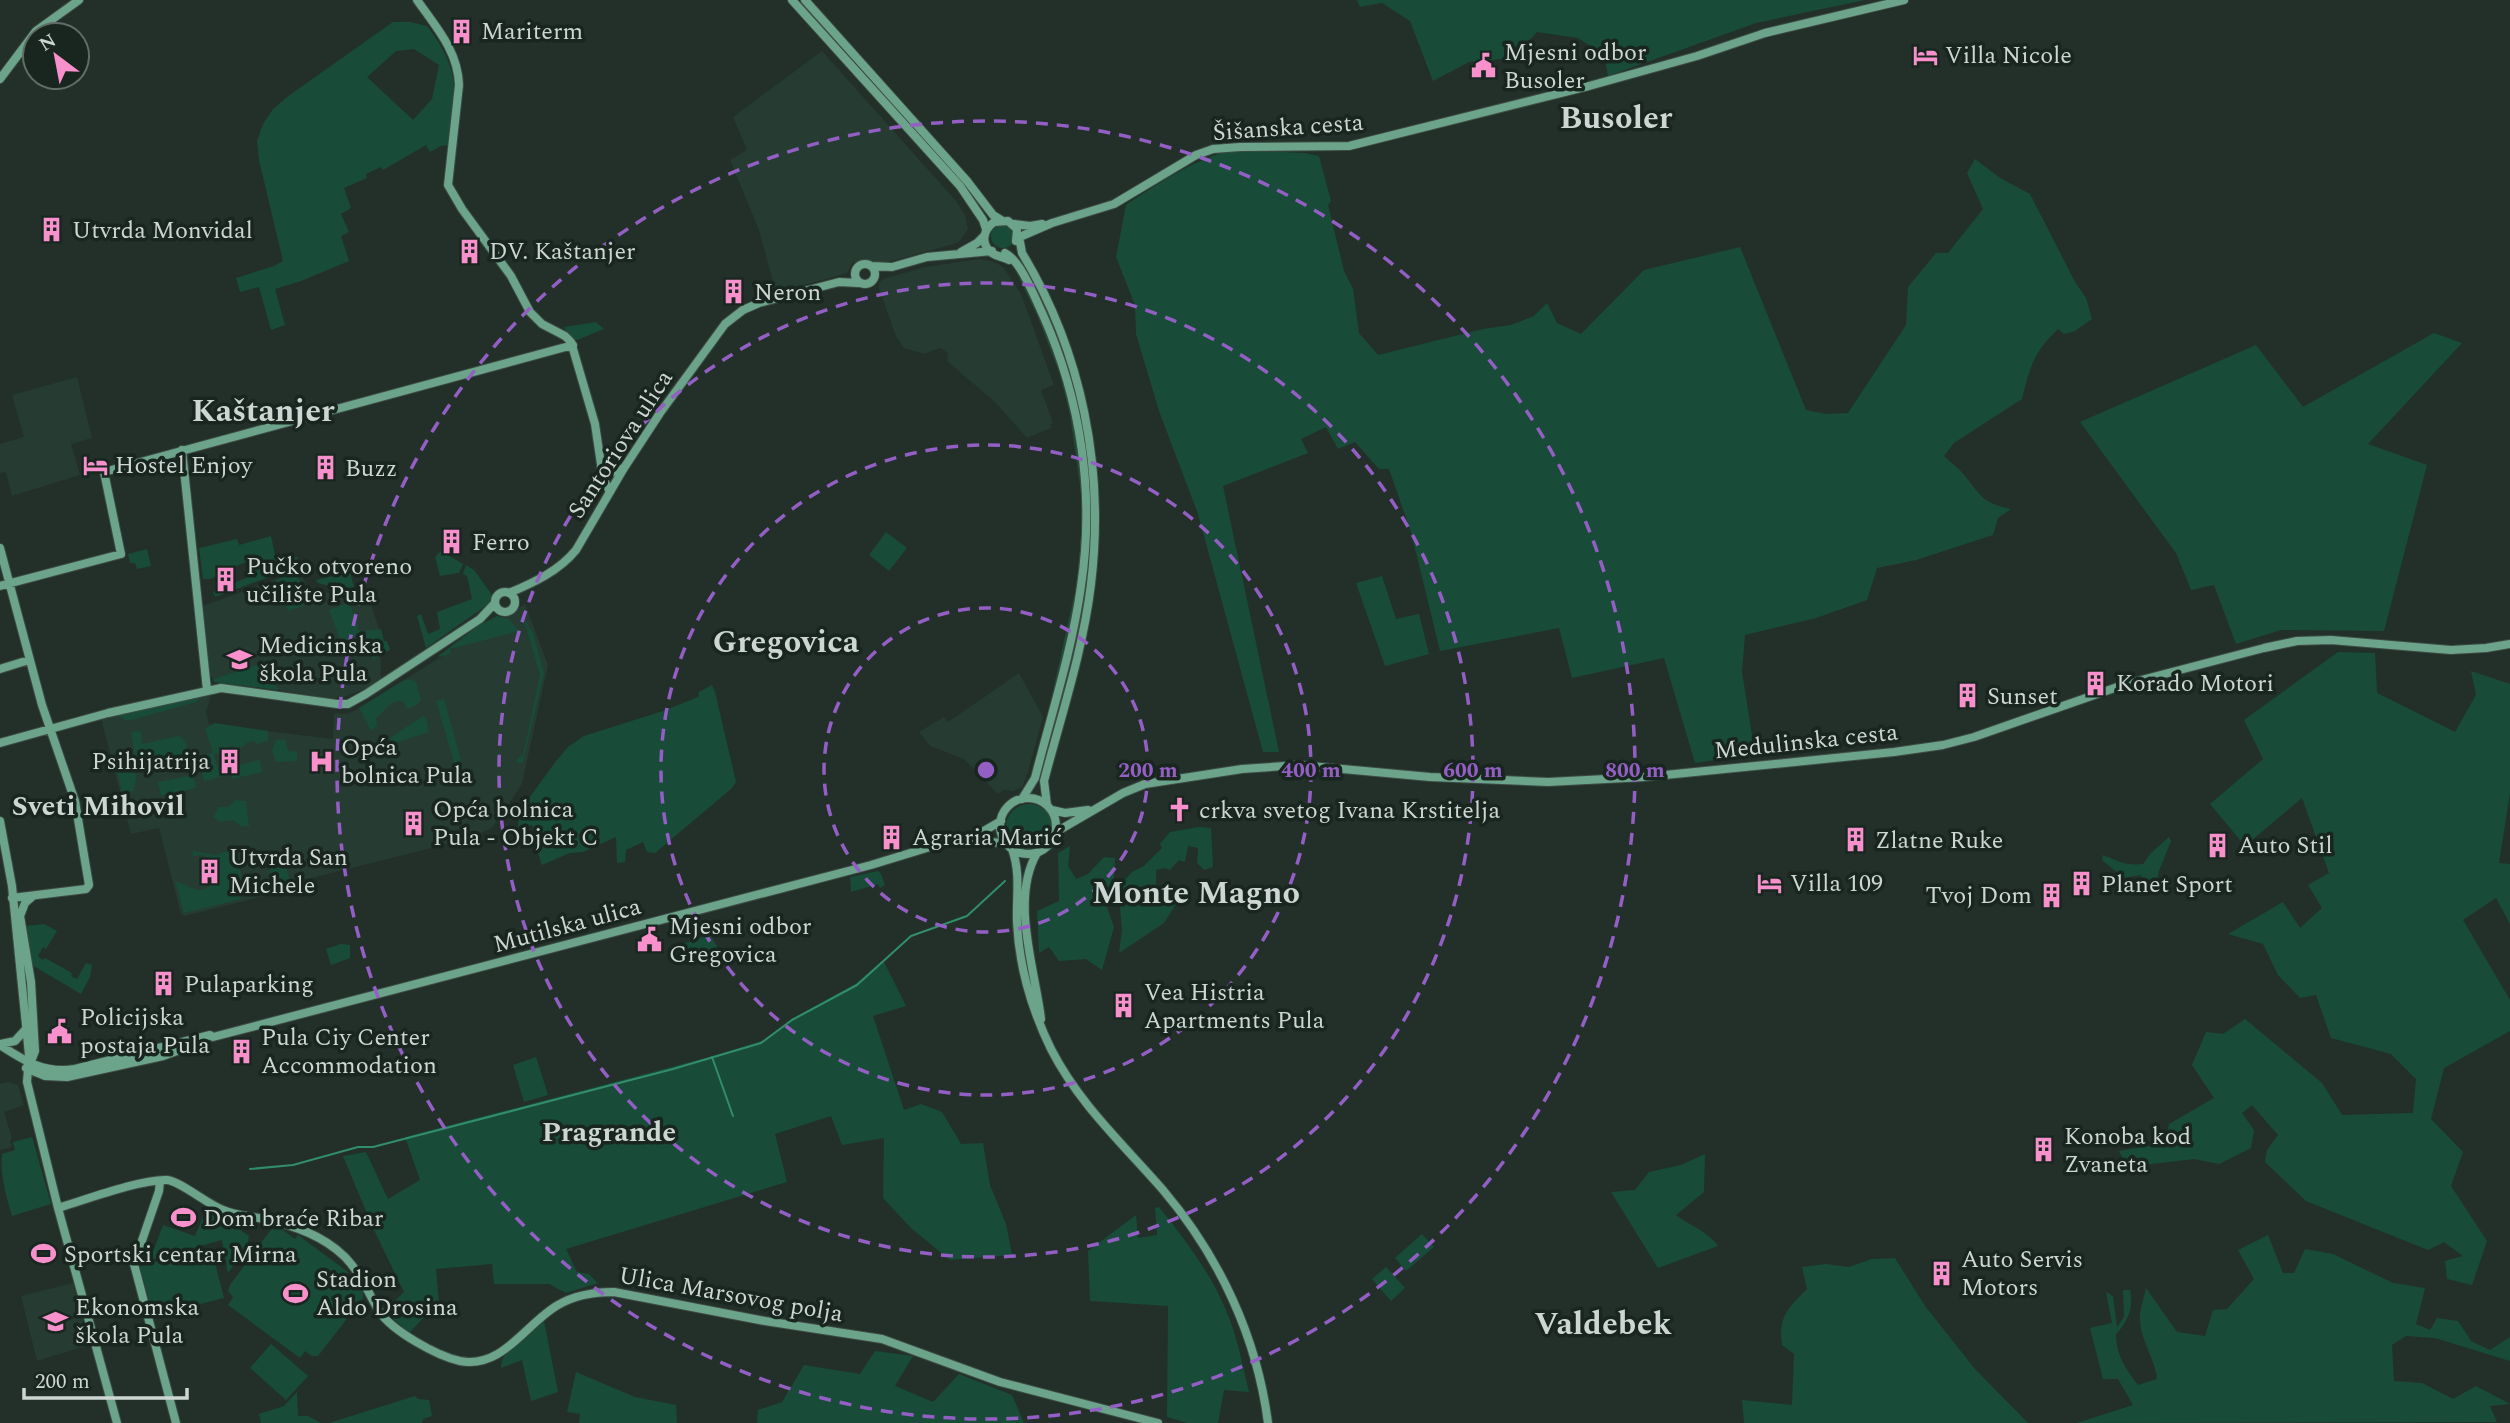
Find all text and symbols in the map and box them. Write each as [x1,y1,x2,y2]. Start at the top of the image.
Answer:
place label: Mariterm [481,14,583,50]
building icon: Mariterm [447,17,475,45]
north arrow [21,21,91,91]
text: N [34,26,62,59]
place label: Mjesni odbor Busoler [1504,35,1646,99]
place label: Villa Nicole [1945,38,2072,74]
hotel icon: Villa Nicole [1911,41,1939,69]
public building icon: Mjesni odbor Busoler [1470,52,1498,80]
district label: Busoler [1560,94,1673,143]
street label: Šišanska cesta [1212,105,1365,151]
place label: Utvrda Monvidal [72,213,253,249]
building icon: Utvrda Monvidal [38,216,66,244]
place label: DV. Kaštanjer [489,234,636,270]
building icon: DV. Kaštanjer [455,237,483,265]
place label: Neron [754,275,821,311]
building icon: Neron [720,278,748,306]
street label: Santoriova ulica [559,363,683,526]
district label: Kaštanjer [191,387,335,436]
place label: Hostel Enjoy [115,448,254,484]
hotel icon: Hostel Enjoy [81,451,109,479]
place label: Buzz [345,451,397,487]
building icon: Buzz [311,454,339,482]
place label: Ferro [472,525,530,561]
building icon: Ferro [438,528,466,556]
place label: Pučko otvoreno učilište Pula [246,549,412,613]
building icon: Pučko otvoreno učilište Pula [212,566,240,594]
district label: Gregovica [713,618,860,667]
place label: Medicinska škola Pula [259,628,383,692]
school or university icon: Medicinska škola Pula [225,645,253,673]
place label: Korado Motori [2116,666,2274,702]
building icon: Korado Motori [2082,669,2110,697]
place label: Sunset [1987,679,2058,715]
building icon: Sunset [1953,682,1981,710]
street label: Medulinska cesta [1712,714,1900,770]
place label: Opća bolnica Pula [341,730,473,794]
place label: Psihijatrija [92,744,210,780]
building icon: Psihijatrija [216,747,244,775]
hospital icon: Opća bolnica Pula [307,747,335,775]
text: 200 m [1118,755,1178,787]
text: 400 m [1281,755,1341,787]
text: 600 m [1443,755,1503,787]
text: 800 m [1605,755,1665,787]
centre of rings [974,758,998,782]
district label: Sveti Mihovil [12,785,184,828]
place label: Opća bolnica Pula - Objekt C [433,792,598,856]
place label: crkva svetog Ivana Krstitelja [1199,793,1501,829]
church icon: crkva svetog Ivana Krstitelja [1165,796,1193,824]
building icon: Opća bolnica Pula - Objekt C [399,809,427,837]
place label: Agraria Marić [912,820,1062,856]
building icon: Agraria Marić [878,823,906,851]
place label: Zlatne Ruke [1875,823,2003,859]
building icon: Zlatne Ruke [1841,826,1869,854]
place label: Auto Stil [2238,828,2333,864]
building icon: Auto Stil [2204,831,2232,859]
place label: Utvrda San Michele [229,840,348,904]
building icon: Utvrda San Michele [195,857,223,885]
place label: Villa 109 [1790,866,1883,902]
place label: Planet Sport [2101,867,2233,903]
district label: Monte Magno [1092,869,1300,918]
hotel icon: Villa 109 [1756,869,1784,897]
building icon: Planet Sport [2067,870,2095,898]
place label: Tvoj Dom [1926,878,2032,914]
building icon: Tvoj Dom [2038,881,2066,909]
street label: Mutilska ulica [489,889,646,963]
place label: Mjesni odbor Gregovica [669,909,811,973]
public building icon: Mjesni odbor Gregovica [635,926,663,954]
place label: Pulaparking [184,967,314,1003]
building icon: Pulaparking [150,970,178,998]
place label: Vea Histria Apartments Pula [1144,975,1325,1039]
building icon: Vea Histria Apartments Pula [1110,992,1138,1020]
place label: Policijska postaja Pula [80,1000,210,1064]
public building icon: Policijska postaja Pula [46,1017,74,1045]
place label: Pula Ciy Center Accommodation [261,1020,437,1084]
building icon: Pula Ciy Center Accommodation [227,1037,255,1065]
district label: Pragrande [542,1111,676,1154]
place label: Konoba kod Zvaneta [2064,1119,2191,1183]
building icon: Konoba kod Zvaneta [2030,1136,2058,1164]
place label: Dom braće Ribar [203,1201,383,1237]
sports icon: Dom braće Ribar [169,1204,197,1232]
place label: Sportski centar Mirna [64,1237,297,1273]
sports icon: Sportski centar Mirna [30,1240,58,1268]
place label: Auto Servis Motors [1961,1242,2083,1306]
street label: Ulica Marsovog polja [616,1258,846,1332]
building icon: Auto Servis Motors [1927,1259,1955,1287]
place label: Stadion Aldo Drosina [316,1262,458,1326]
sports icon: Stadion Aldo Drosina [282,1279,310,1307]
place label: Ekonomska škola Pula [75,1290,199,1354]
district label: Valdebek [1534,1300,1673,1349]
school or university icon: Ekonomska škola Pula [41,1307,69,1335]
scale bar [24,1356,187,1400]
text: 200 m [35,1366,90,1398]

